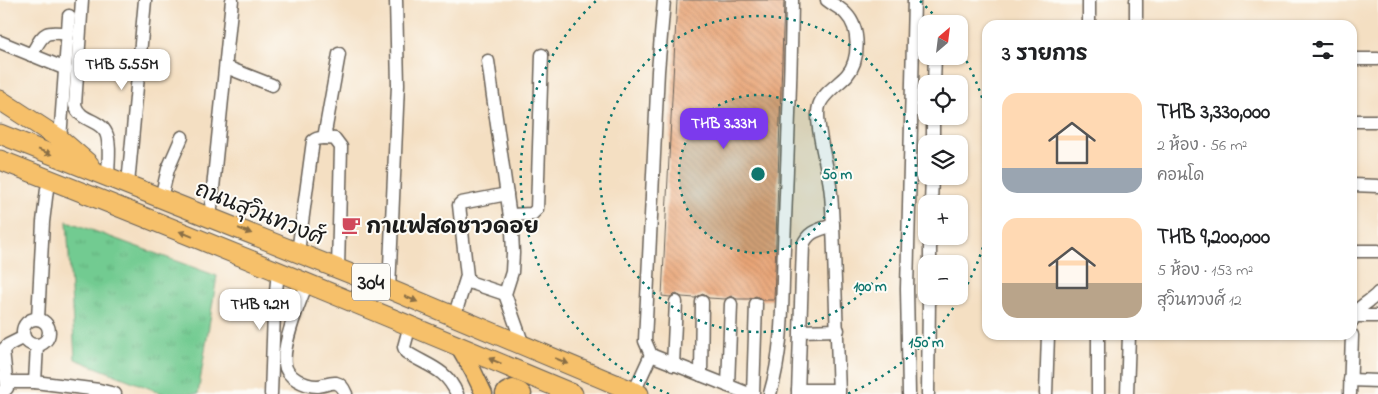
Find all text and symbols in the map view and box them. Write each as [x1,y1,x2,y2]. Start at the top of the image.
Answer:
north arrow [918,15,968,65]
map controls [918,15,968,305]
icon: filters [1309,36,1337,64]
text: 3 รายการ [1002,40,1088,70]
pin: THB 5.55M [65,48,179,91]
text: THB 5.55M [85,53,159,77]
button: locate [918,75,968,125]
text: THB 3,330,000 [1157,98,1270,128]
pin: THB 3.33M [667,108,781,150]
text: THB 3.33M [691,112,757,136]
icon: home [1042,113,1102,173]
text: 2 ห้อง · 56 m² [1157,134,1247,158]
button: layers [918,135,968,185]
one-way arrow [38,149,53,156]
text: 50 m [822,164,853,186]
text: คอนโด [1157,164,1204,188]
centre of rings [749,165,767,183]
street label: ถนนสุวินทวงศ์ [190,174,330,256]
button: + [918,195,968,245]
place label: กาแฟสดชาวดอย [366,212,539,244]
cafe icon: กาแฟสดชาวดอย [340,214,362,236]
text: THB 9,200,000 [1157,223,1270,253]
one-way arrow [238,228,252,236]
one-way arrow [179,229,193,237]
icon: home [1042,238,1102,298]
button: − [918,255,968,305]
text: 5 ห้อง · 153 m² [1157,259,1253,283]
road number: 304 [352,264,390,300]
text: 100 m [853,276,887,298]
pin: THB 9.2M [208,288,312,331]
text: สุวินทวงศ์ 12 [1157,289,1242,313]
text: THB 9.2M [231,293,289,317]
one-way arrow [404,295,419,303]
text: 150 m [908,332,944,354]
one-way arrow [488,357,502,365]
one-way arrow [555,358,569,366]

